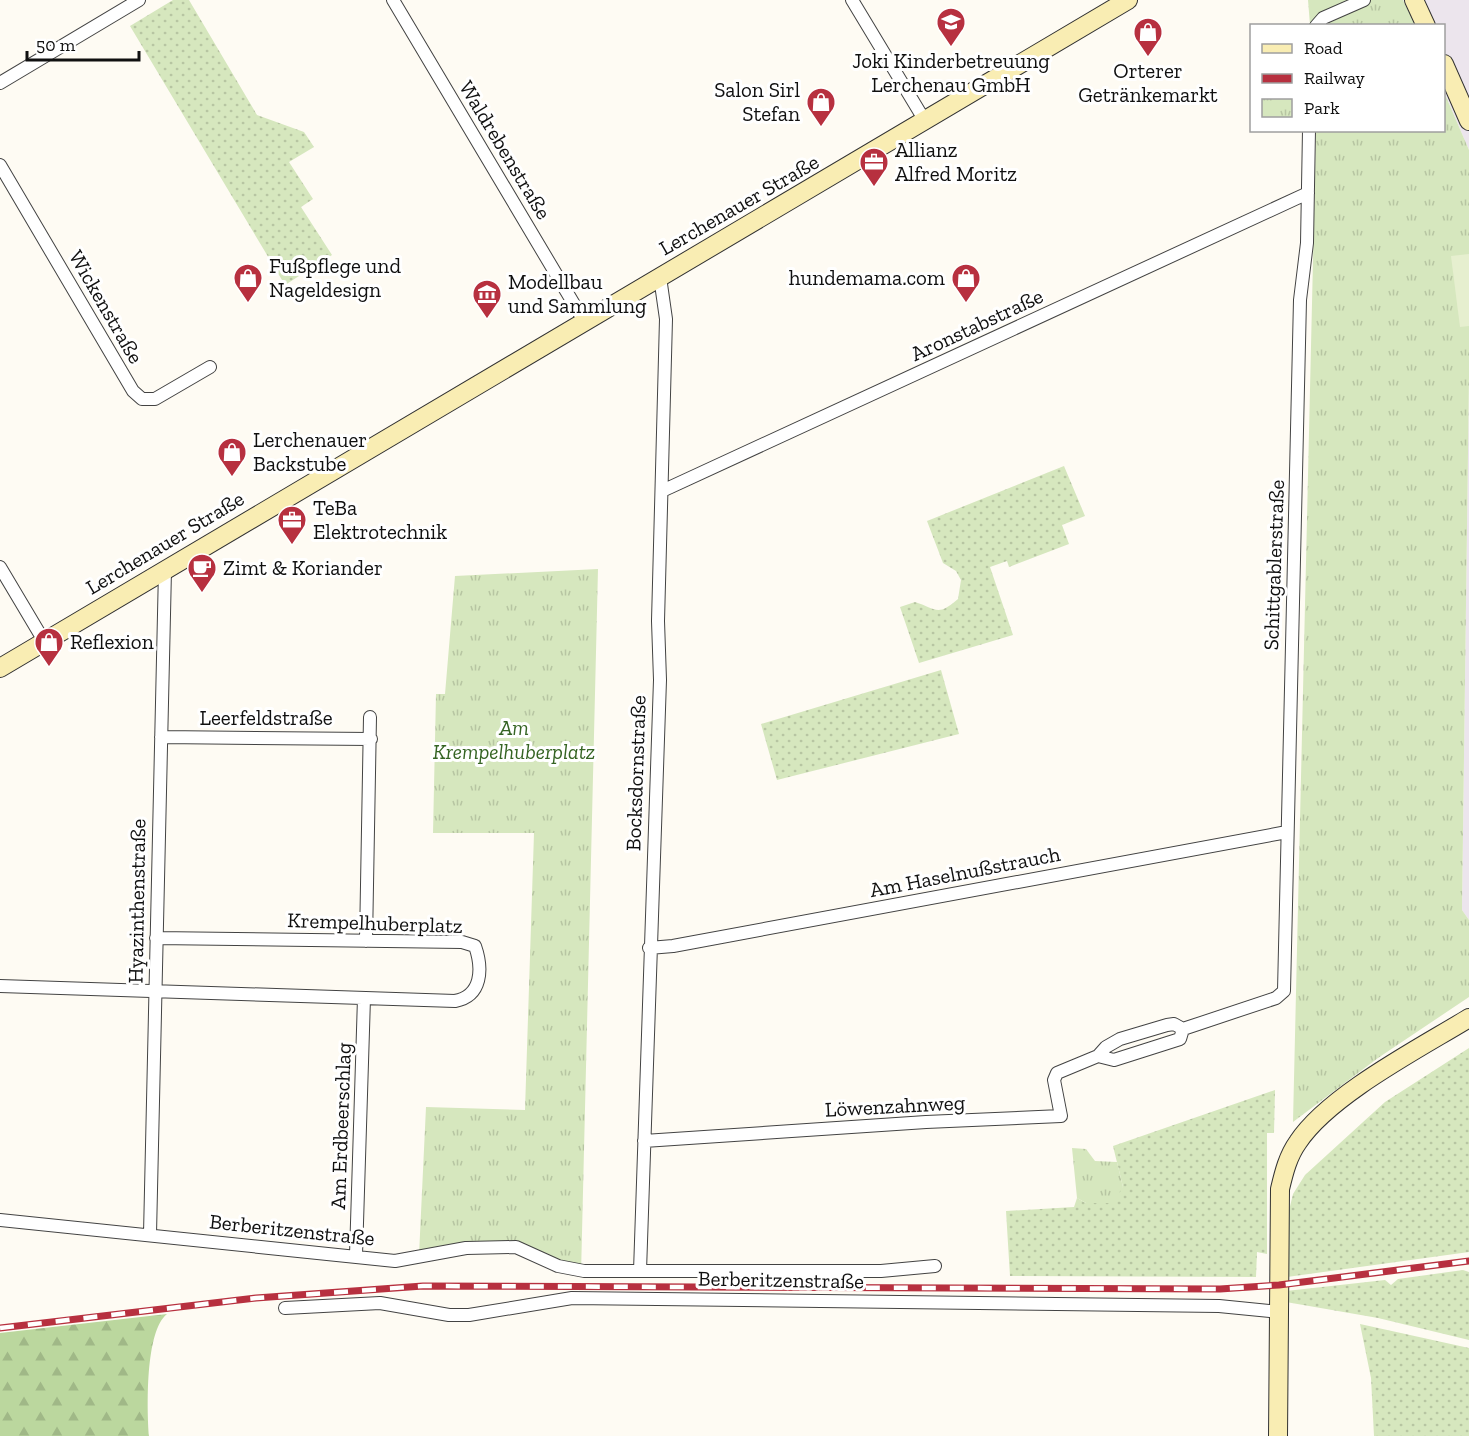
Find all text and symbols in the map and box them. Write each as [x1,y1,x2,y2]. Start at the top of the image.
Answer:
school or university icon: Joki Kinderbetreuung Lerchenau GmbH [935,6,967,48]
shop icon: Orterer Getränkemarkt [1132,16,1164,58]
scale bar [27,24,140,62]
legend [1250,24,1445,132]
text: 50 m [36,34,76,56]
text: Road [1304,37,1343,59]
place label: Joki Kinderbetreuung Lerchenau GmbH [852,48,1050,97]
place label: Orterer Getränkemarkt [1078,58,1218,107]
text: Railway [1304,67,1366,89]
street label: Waldrebenstraße [454,76,557,224]
place label: Salon Sirl Stefan [714,77,800,126]
shop icon: Salon Sirl Stefan [805,86,837,128]
text: Park [1304,97,1340,119]
place label: Allianz Alfred Moritz [895,137,1017,186]
office icon: Allianz Alfred Moritz [858,146,890,188]
street label: Lerchenauer Straße [655,149,823,260]
street label: Wickenstraße [64,246,149,368]
place label: Fußpflege und Nageldesign [269,253,401,302]
shop icon: Fußpflege und Nageldesign [232,262,264,304]
shop icon: hundemama.com [950,262,982,304]
place label: hundemama.com [789,265,945,290]
place label: Modellbau und Sammlung [508,269,647,318]
museum icon: Modellbau und Sammlung [471,278,503,320]
street label: Aronstabstraße [907,283,1047,366]
place label: Lerchenauer Backstube [253,427,367,476]
shop icon: Lerchenauer Backstube [216,436,248,478]
street label: Schittgablerstraße [1258,479,1289,651]
street label: Lerchenauer Straße [81,485,248,600]
place label: TeBa Elektrotechnik [313,495,447,544]
office icon: TeBa Elektrotechnik [276,504,308,546]
cafe icon: Zimt & Koriander [186,552,218,594]
place label: Zimt & Koriander [223,555,383,580]
shop icon: Reflexion [33,626,65,668]
place label: Reflexion [70,629,154,654]
street label: Bocksdornstraße [620,694,651,851]
street label: Leerfeldstraße [199,705,333,730]
park label: Am Krempelhuberplatz [433,715,595,764]
street label: Hyazinthenstraße [123,818,150,984]
street label: Am Haselnußstrauch [867,841,1063,902]
street label: Krempelhuberplatz [287,907,463,938]
street label: Am Erdbeerschlag [325,1042,356,1210]
street label: Löwenzahnweg [824,1089,966,1122]
street label: Berberitzenstraße [208,1208,376,1251]
street label: Berberitzenstraße [698,1266,864,1293]

